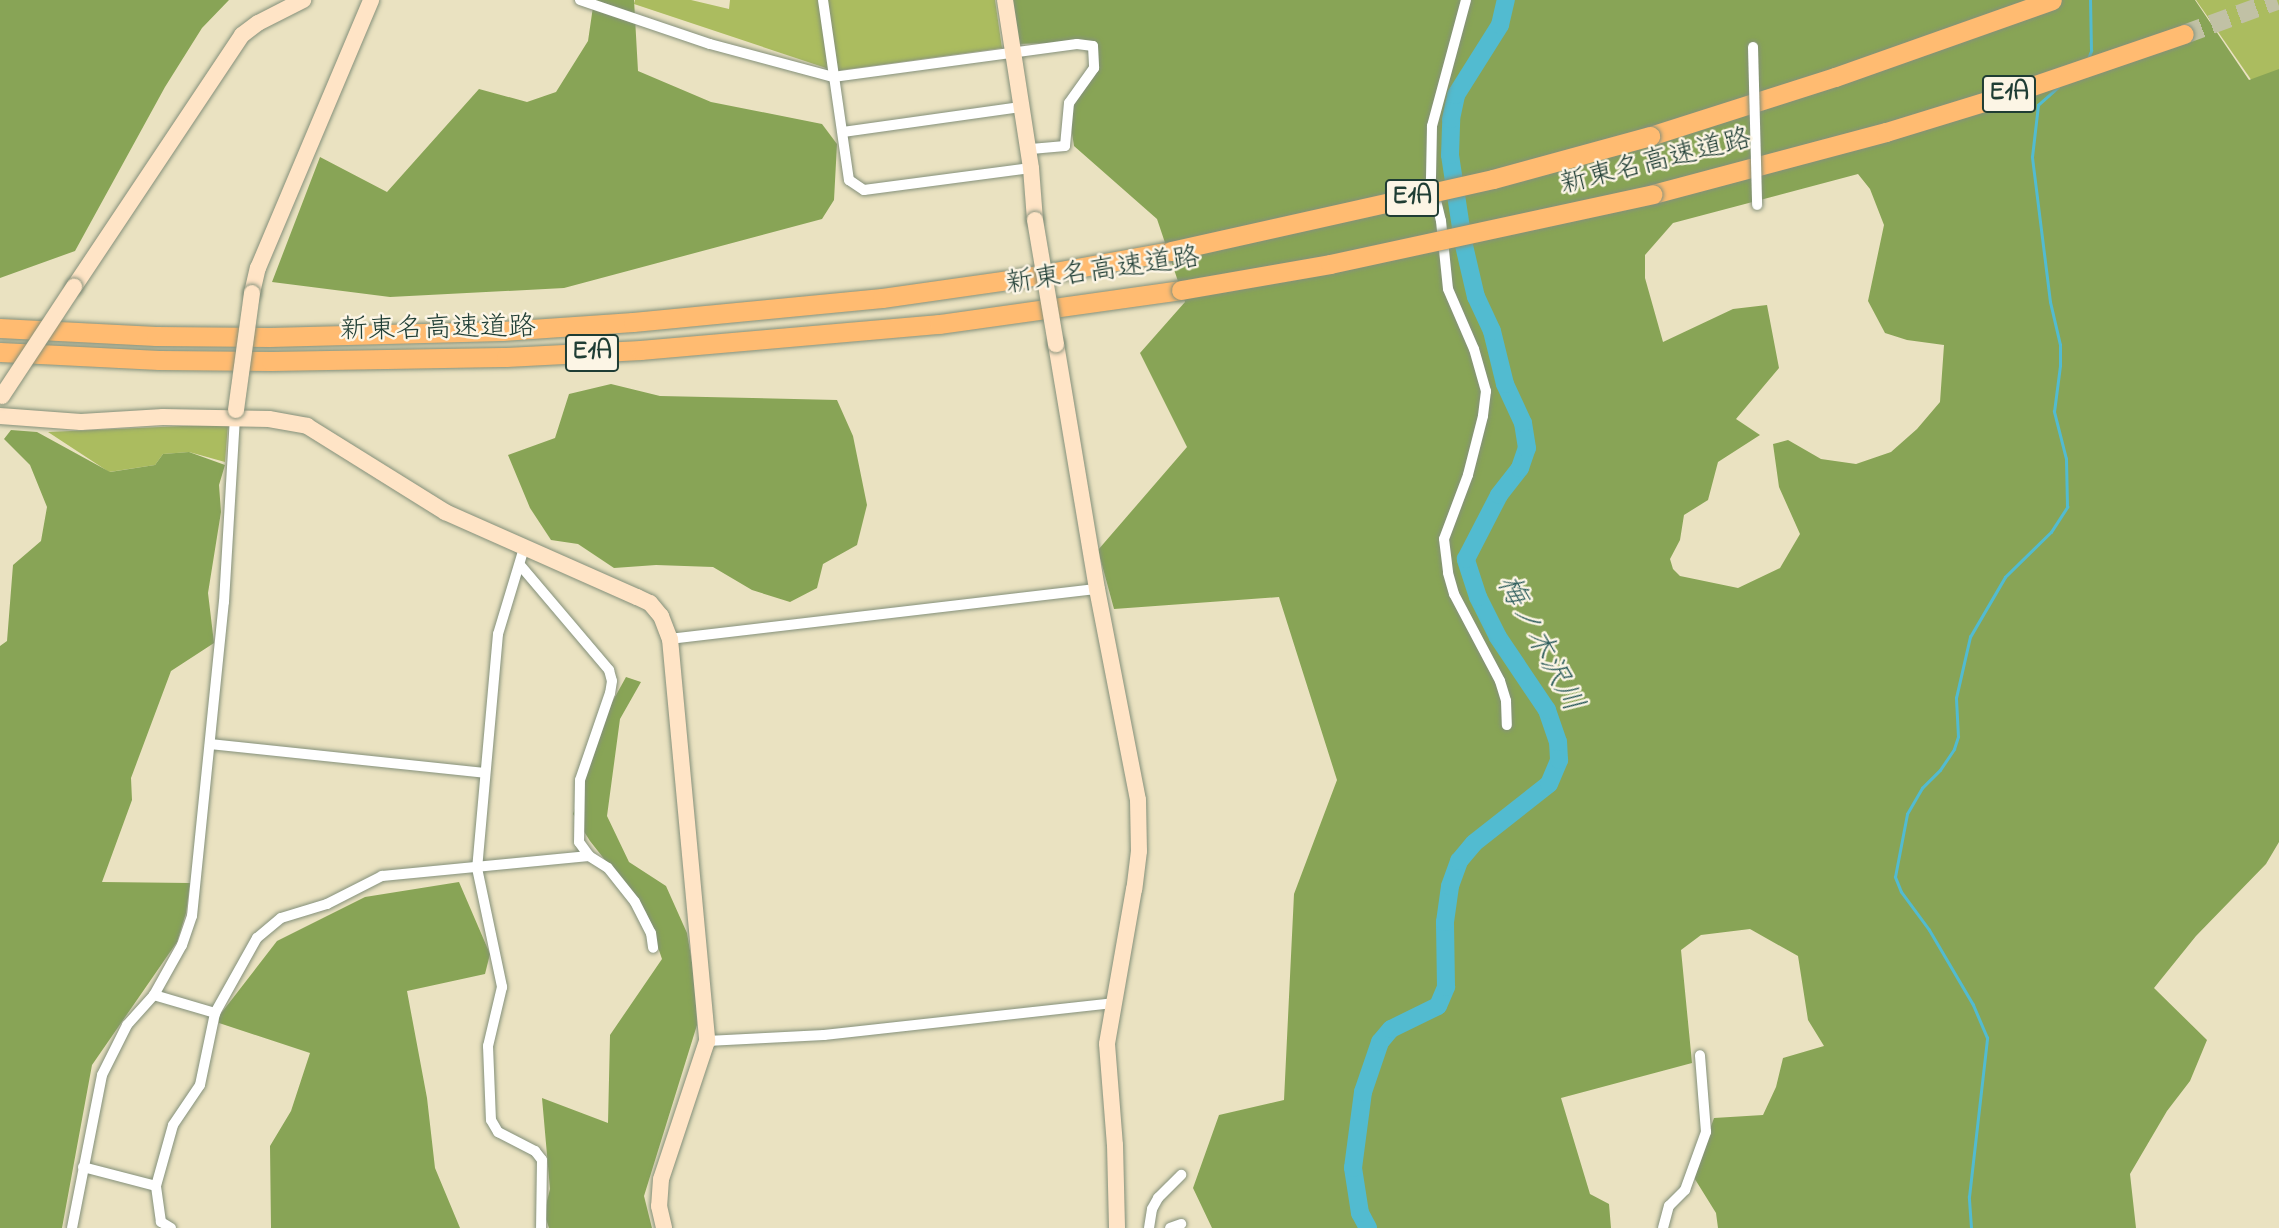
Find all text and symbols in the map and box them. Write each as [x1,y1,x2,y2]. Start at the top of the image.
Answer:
road number: E1A [1981,72,2037,116]
street label: 新東名高速道路 [1557,123,1755,203]
road number: E1A [1384,176,1440,220]
street label: 新東名高速道路 [1004,242,1202,302]
street label: 新東名高速道路 [340,311,536,349]
road number: E1A [564,330,620,376]
water label: 梅ノ木沢川 [1488,569,1590,719]

